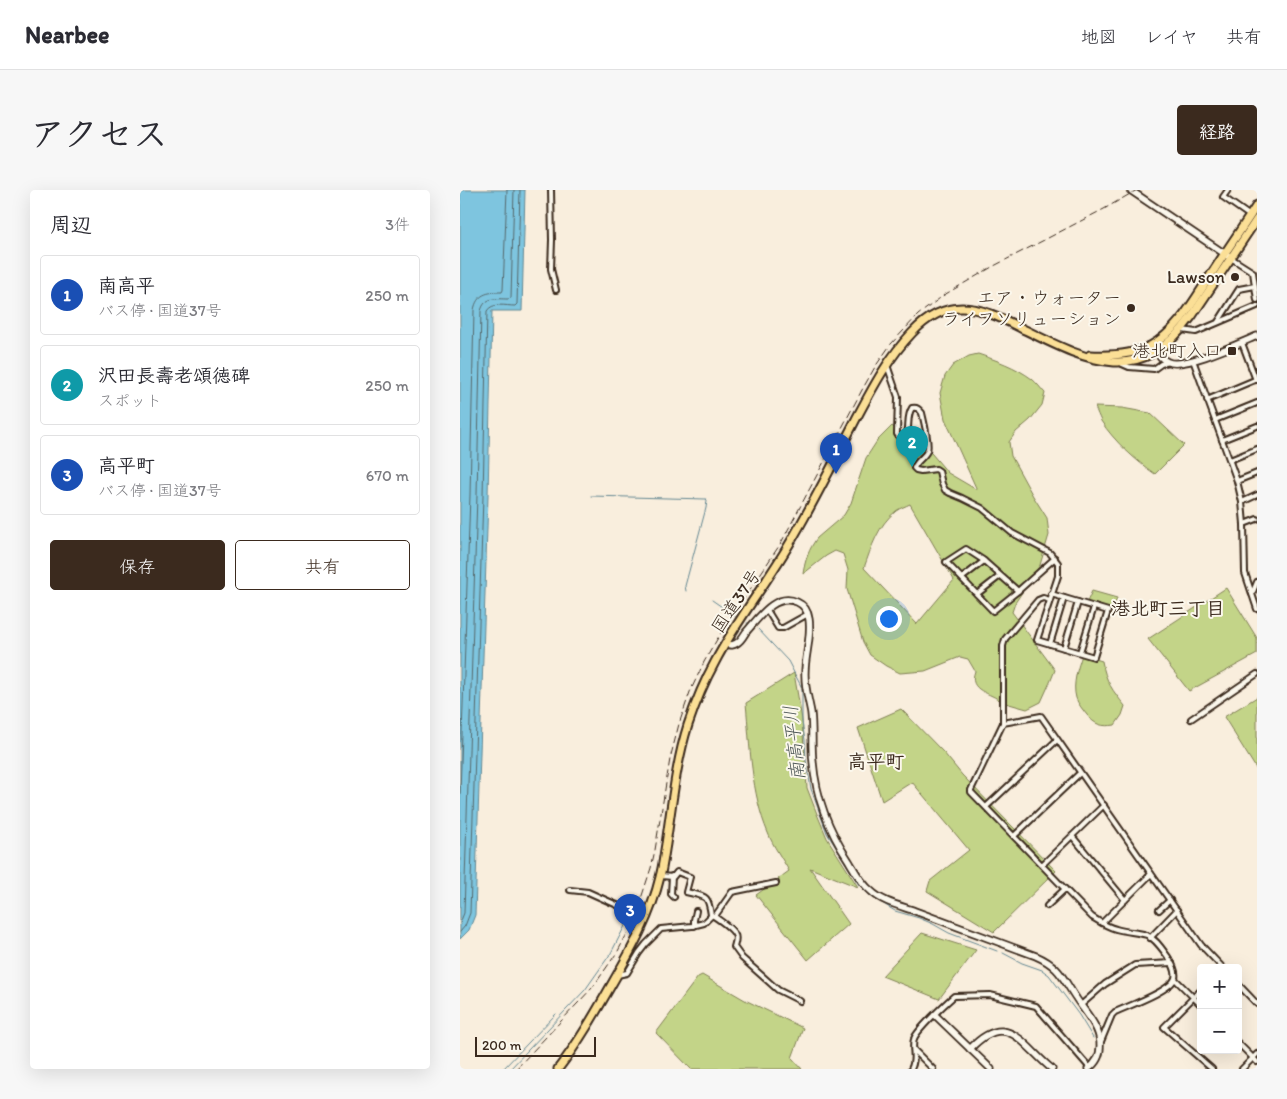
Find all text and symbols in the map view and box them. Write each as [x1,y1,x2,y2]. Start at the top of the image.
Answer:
text: Nearbee [25,20,109,49]
text: 地図 [1081,26,1117,48]
text: レイヤ [1145,26,1198,48]
text: 共有 [1226,26,1262,48]
button: 経路 [1177,105,1257,155]
text: アクセス [30,113,168,155]
text: 周辺 [50,212,92,237]
text: 3件 [385,215,410,234]
place label: Lawson [1167,266,1225,288]
marker: Lawson [1229,271,1241,283]
text: 南高平 [98,274,155,297]
text: 1 [63,286,71,305]
text: 250 m [365,286,409,305]
place label: エア・ウォーター ライフソリューション [942,287,1121,330]
text: バス停 · 国道37号 [98,301,222,320]
marker: エア・ウォーター ライフソリューション [1125,302,1137,314]
place label: 港北町入口 [1132,340,1222,362]
marker: 港北町入口 [1226,345,1238,357]
text: 沢田長壽老頌徳碑 [98,364,250,387]
text: 2 [63,376,71,395]
text: 250 m [365,376,409,395]
text: スポット [98,391,162,410]
pin: 2 [896,426,928,467]
pin: 1 [820,433,852,474]
text: 高平町 [98,454,155,477]
text: 3 [63,466,71,485]
text: 670 m [366,466,409,485]
text: バス停 · 国道37号 [98,481,222,500]
button: 保存 [50,540,225,590]
button: 共有 [235,540,410,590]
street label: 国道37号 [707,565,765,637]
district label: 港北町三丁目 [1111,597,1225,620]
your location [876,606,902,632]
water label: 南高平川 [779,704,809,782]
district label: 高平町 [847,750,905,773]
pin: 3 [614,894,646,935]
map controls [1197,964,1242,1054]
button: + [1197,964,1242,1009]
button: − [1197,1009,1242,1054]
scale bar [475,1034,596,1057]
text: 200 m [482,1037,522,1054]

